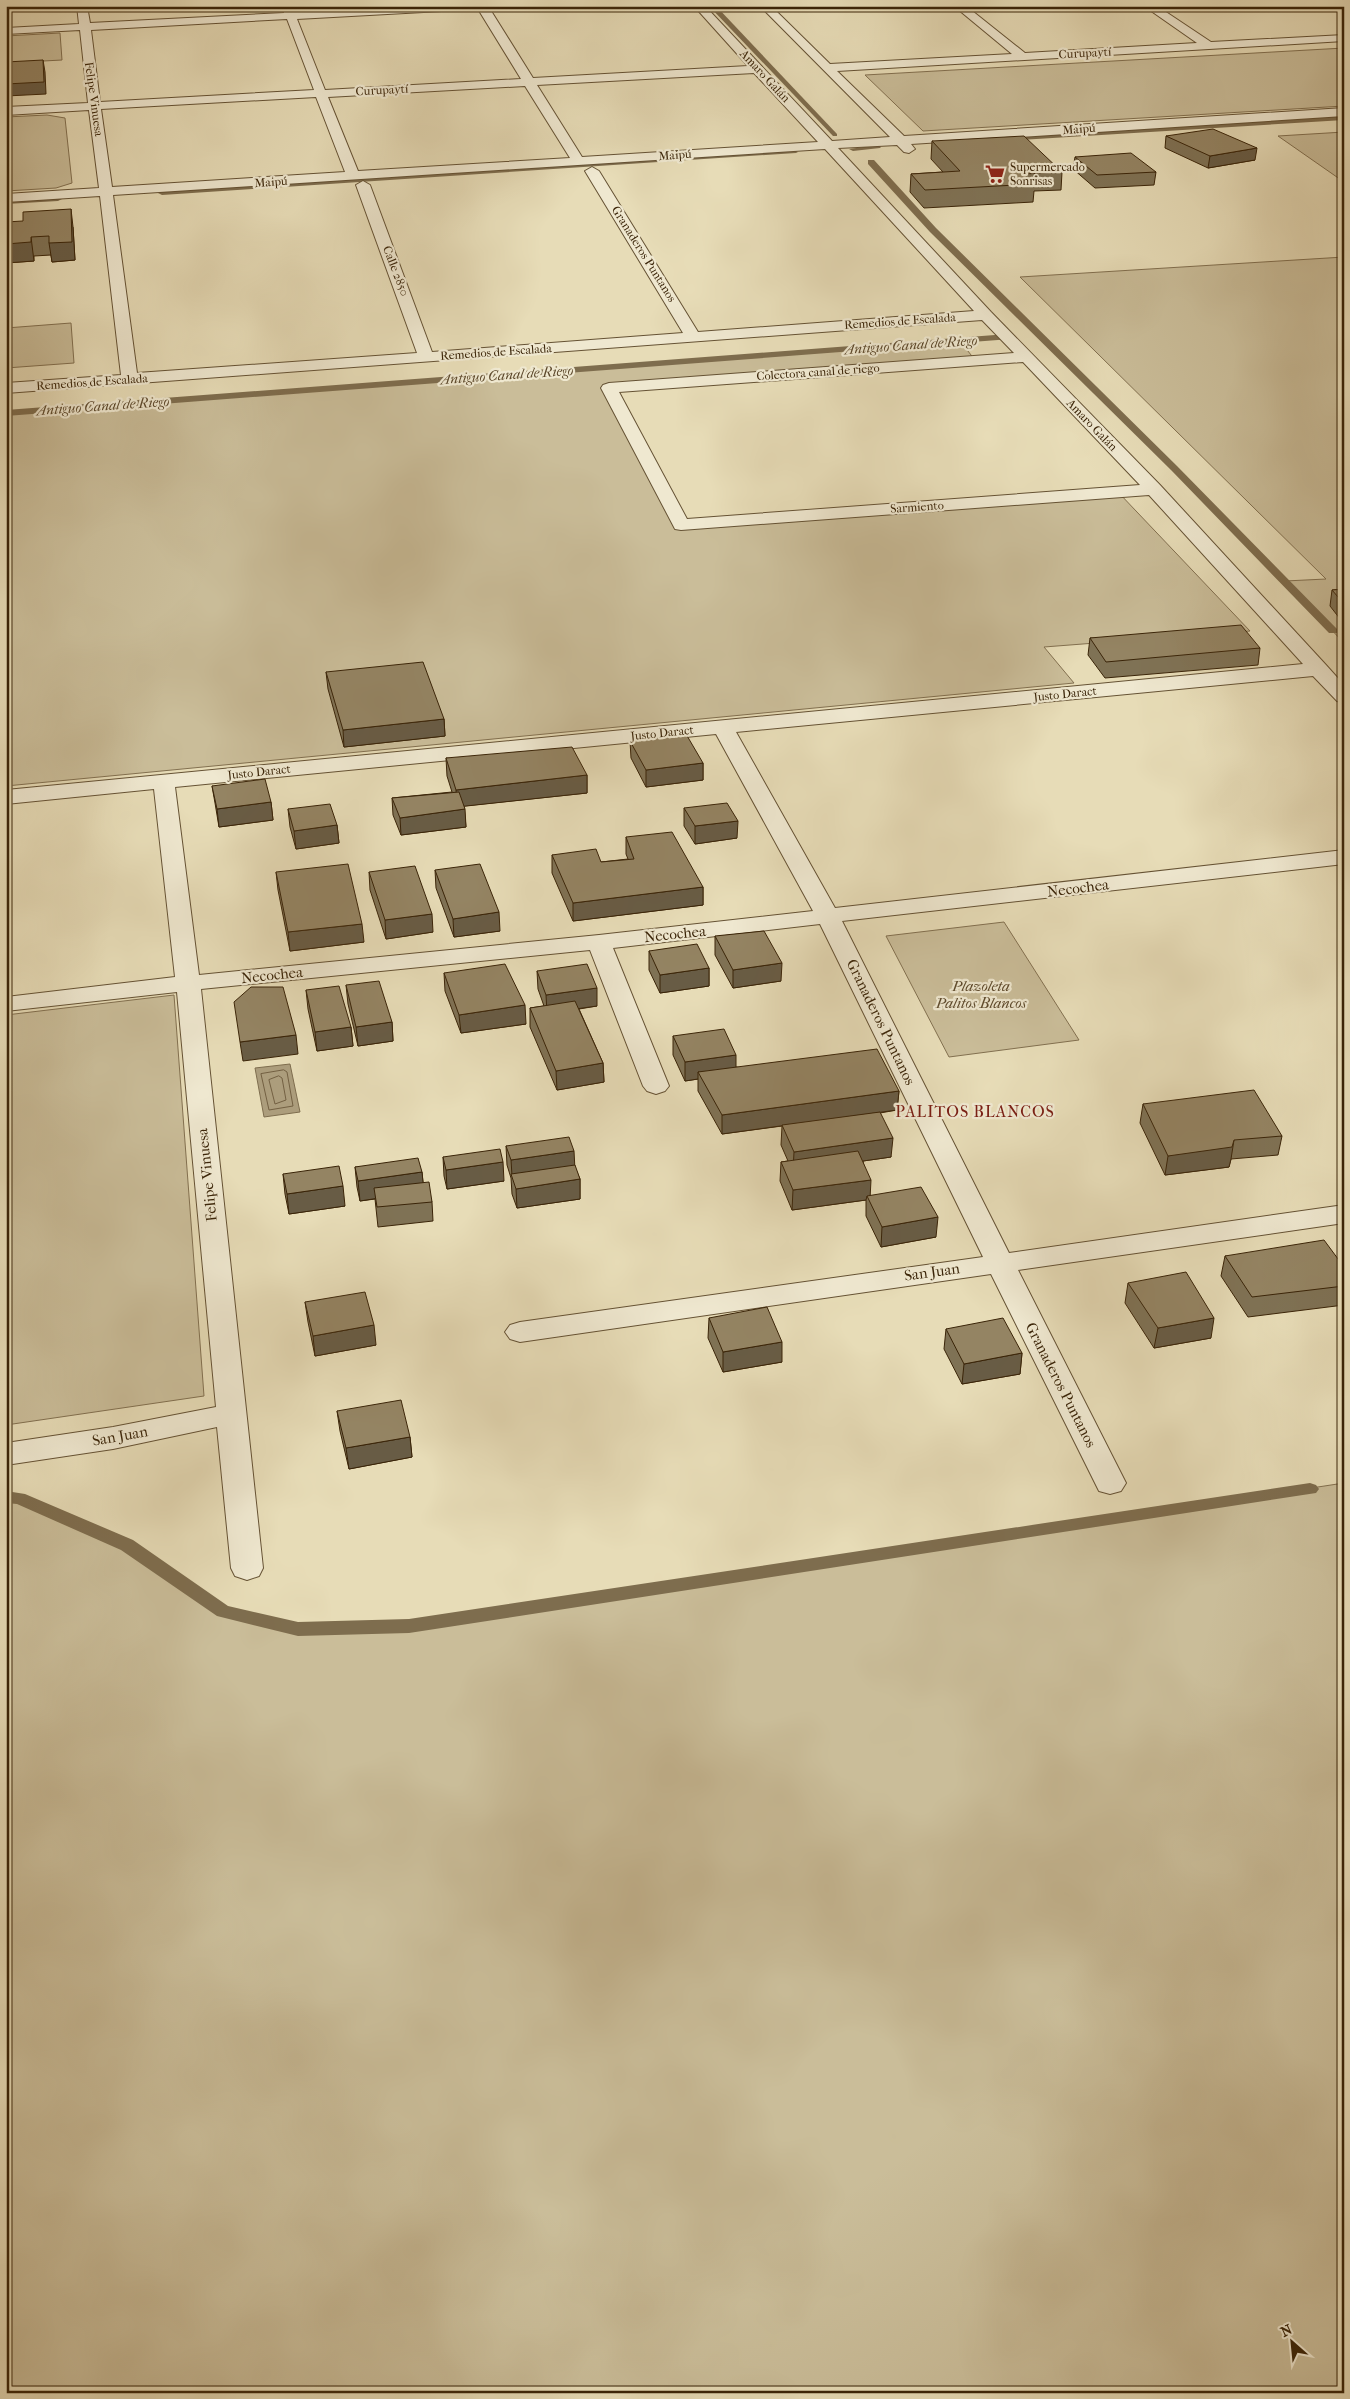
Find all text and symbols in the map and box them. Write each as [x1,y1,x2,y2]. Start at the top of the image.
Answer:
street label: Curupaytí [1058,45,1112,61]
street label: Amaro Galán [736,46,793,105]
street label: Felipe Vinuesa [82,61,106,138]
street label: Curupaytí [355,82,409,98]
street label: Maipú [1062,121,1096,137]
street label: Maipú [658,147,692,163]
place label: Supermercado Sonrisas [1010,160,1085,188]
supermarket icon: Supermercado Sonrisas [984,163,1006,185]
street label: Maipú [254,174,288,190]
street label: Granaderos Puntanos [609,203,679,305]
street label: Calle 2850 [380,244,412,298]
street label: Remedios de Escalada [844,310,957,332]
water label: Antiguo Canal de Riego [842,332,978,358]
street label: Remedios de Escalada [440,341,553,363]
street label: Colectora canal de riego [756,361,880,383]
water label: Antiguo Canal de Riego [438,362,574,388]
street label: Remedios de Escalada [36,371,149,393]
water label: Antiguo Canal de Riego [34,393,170,419]
street label: Amaro Galán [1063,395,1120,454]
street label: Sarmiento [890,498,944,516]
street label: Justo Daract [1032,684,1098,704]
street label: Justo Daract [629,723,695,743]
street label: Justo Daract [226,762,292,782]
street label: Necochea [1046,875,1111,901]
street label: Necochea [643,922,708,946]
street label: Granaderos Puntanos [843,956,920,1088]
street label: Necochea [240,963,305,987]
park label: Plazoleta Palitos Blancos [935,977,1027,1012]
district label: PALITOS BLANCOS [895,1102,1055,1121]
street label: Felipe Vinuesa [193,1126,221,1223]
street label: San Juan [903,1259,961,1285]
street label: Granaderos Puntanos [1022,1319,1101,1451]
street label: San Juan [91,1422,149,1450]
north arrow [1268,2316,1318,2366]
text: N [1278,2321,1295,2341]

